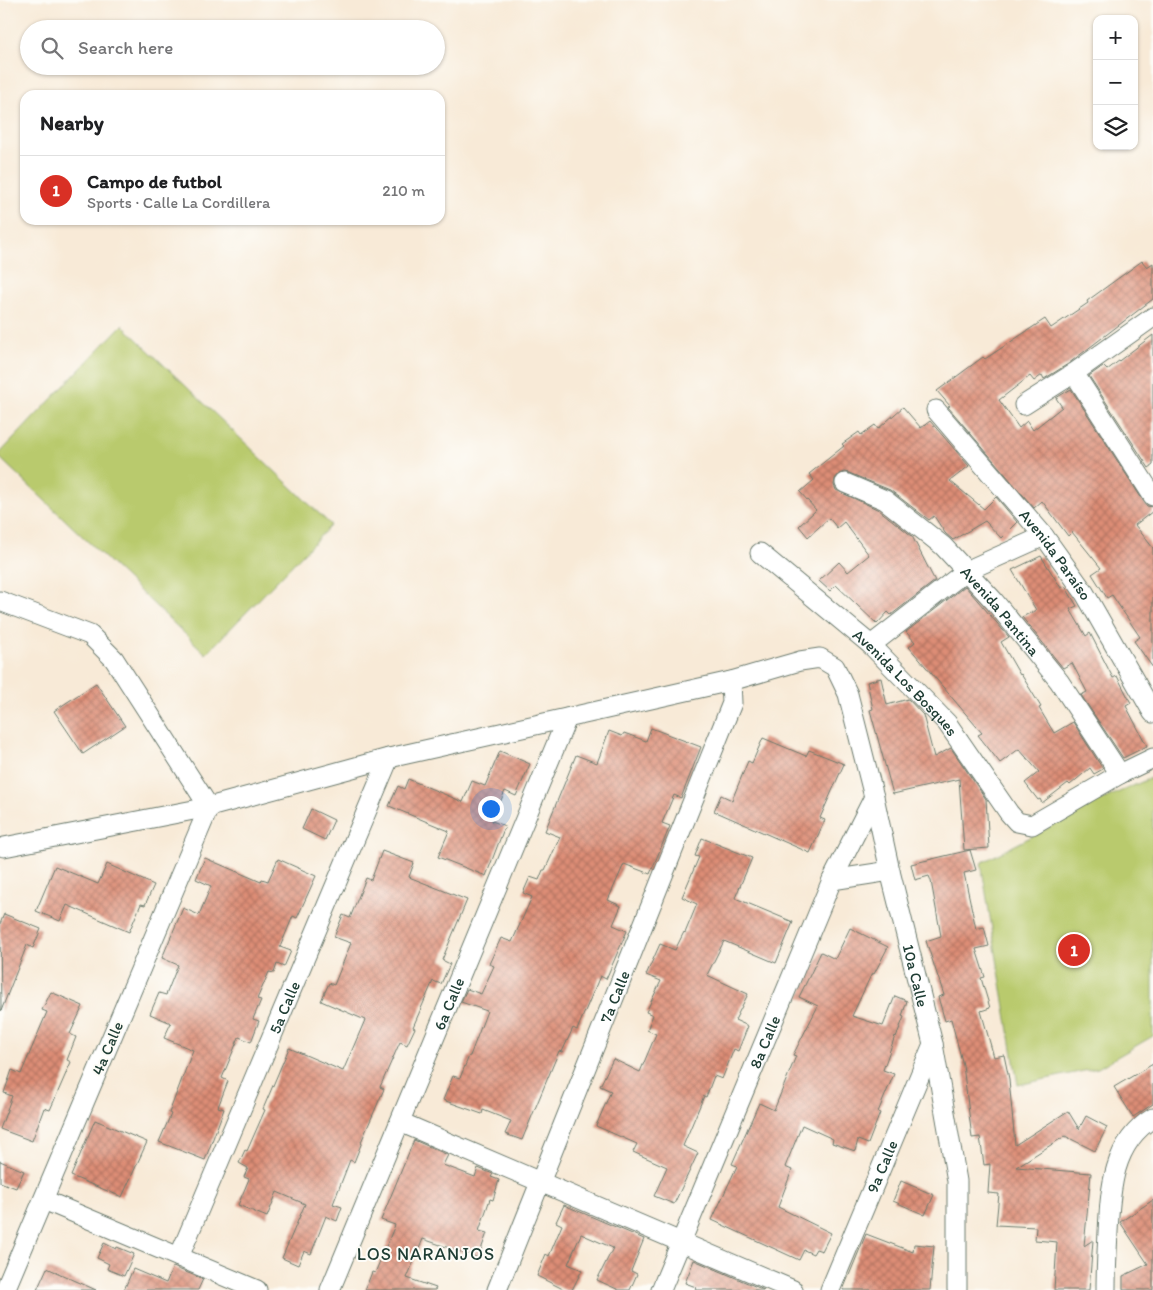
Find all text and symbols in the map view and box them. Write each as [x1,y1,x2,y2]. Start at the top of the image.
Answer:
map controls [1093,15,1138,150]
button: + [1093,15,1138,60]
search box [20,20,445,75]
icon: search [38,34,66,62]
text: Search here [78,36,173,59]
button: − [1093,60,1138,105]
button: layers [1093,105,1138,150]
text: Nearby [40,110,104,135]
text: Campo de futbol [87,170,222,193]
text: 1 [52,181,60,200]
text: 210 m [382,181,425,200]
text: Sports · Calle La Cordillera [87,193,270,212]
street label: Avenida Paraíso [1015,506,1096,604]
street label: Avenida Pantina [956,562,1044,660]
street label: Avenida Los Bosques [849,625,962,740]
your location [478,796,504,822]
pin: 1 [1058,931,1090,969]
street label: 10a Calle [898,942,932,1009]
street label: 7a Calle [596,968,634,1026]
street label: 6a Calle [430,974,469,1033]
street label: 5a Calle [265,978,304,1037]
street label: 8a Calle [746,1012,785,1071]
street label: 4a Calle [88,1018,127,1078]
street label: 9a Calle [863,1137,902,1196]
district label: LOS NARANJOS [357,1243,495,1265]

